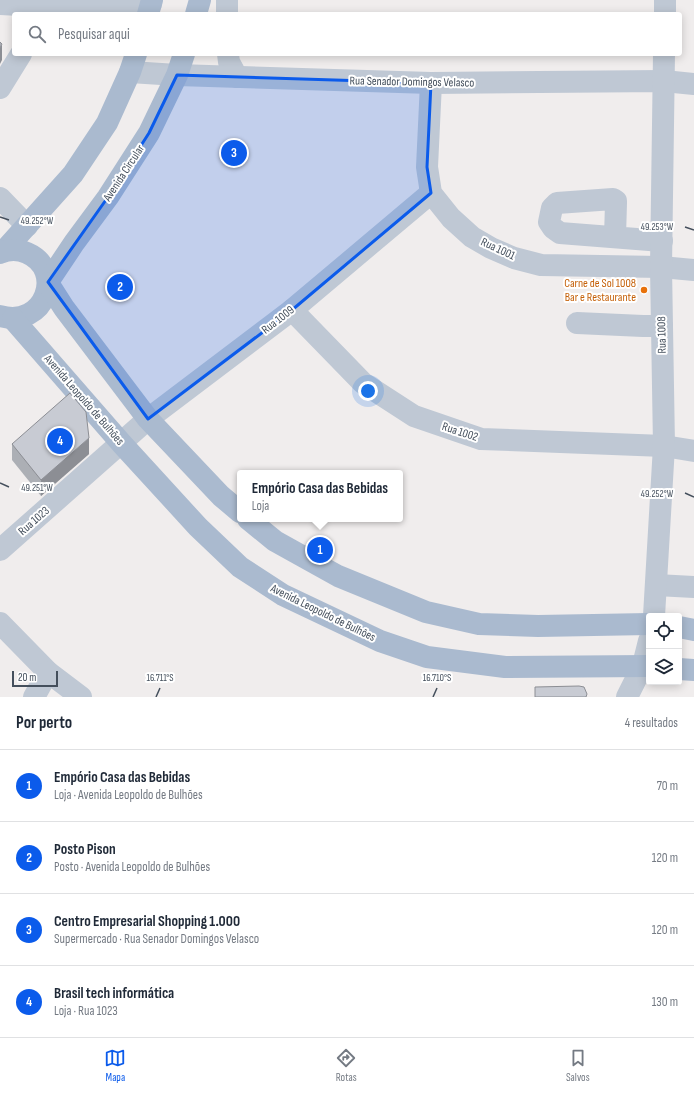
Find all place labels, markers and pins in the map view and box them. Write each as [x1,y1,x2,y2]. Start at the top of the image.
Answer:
pin: 3 [221,138,247,168]
pin: 2 [107,272,133,302]
place label: Carne de Sol 1008 Bar e Restaurante [564,276,636,305]
marker: Carne de Sol 1008 Bar e Restaurante [639,285,649,295]
pin: 4 [47,426,73,456]
pin: 1 [307,535,333,565]

